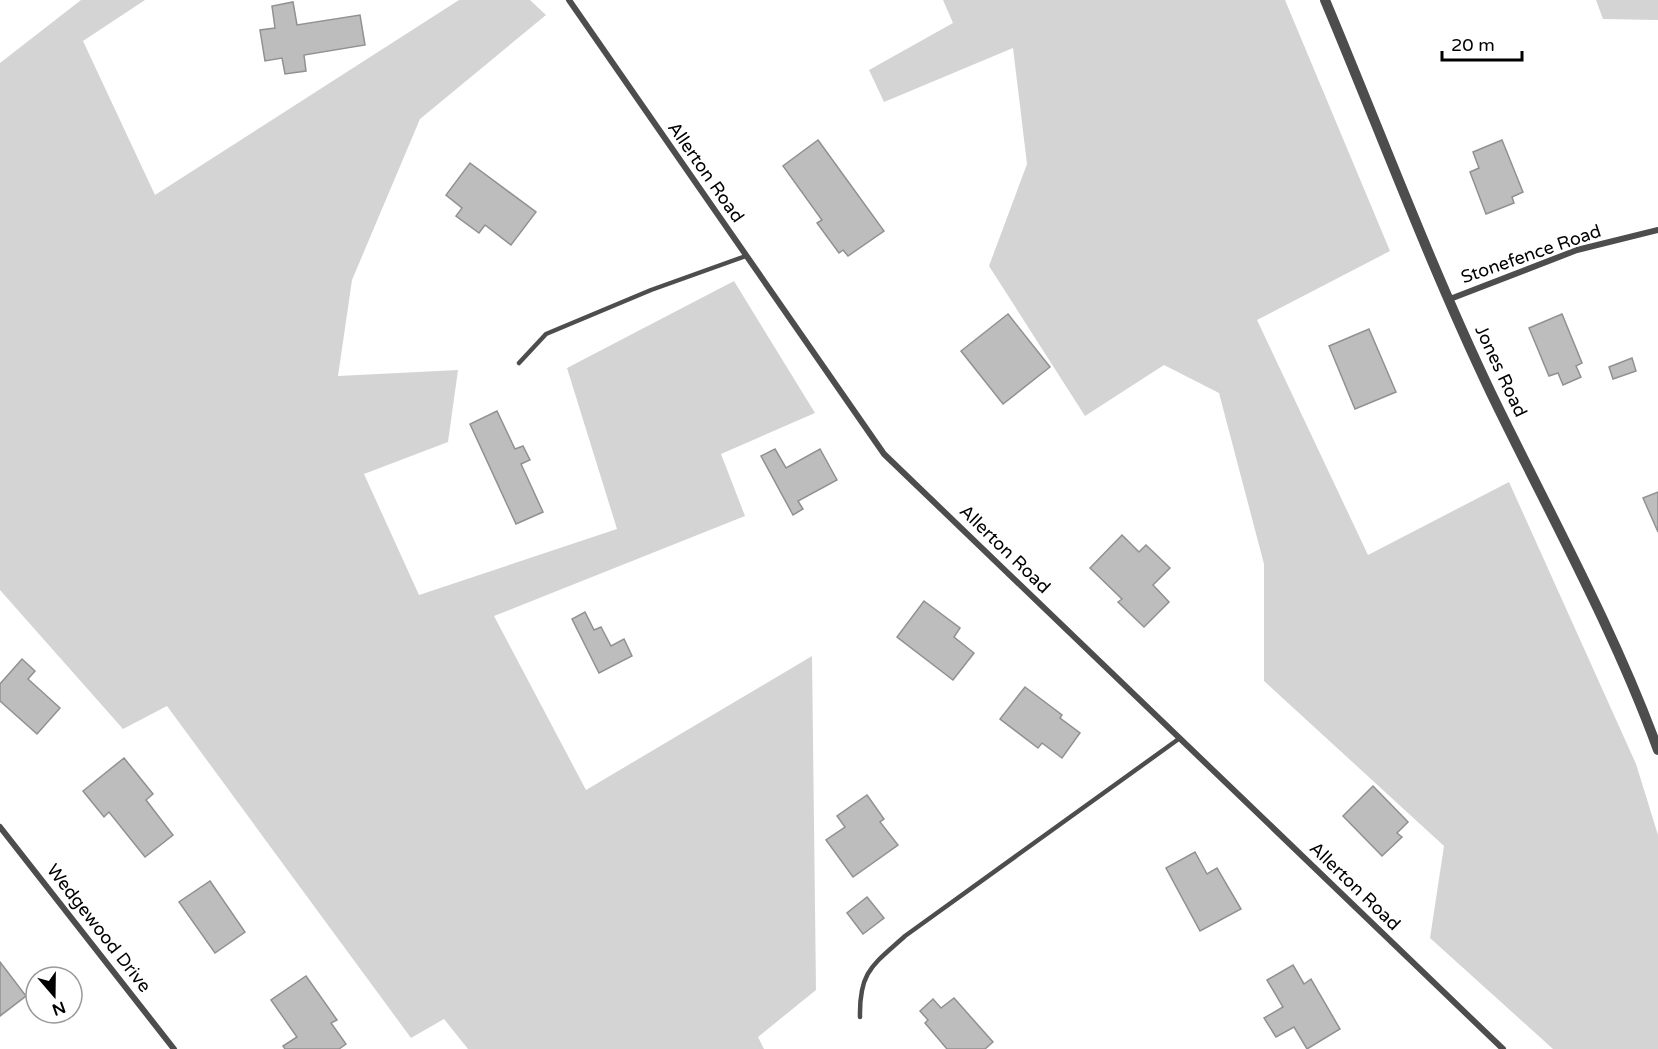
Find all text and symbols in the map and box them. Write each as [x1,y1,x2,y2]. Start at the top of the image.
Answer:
scale bar [1442,24,1522,62]
text: 20 m [1451,34,1495,56]
street label: Allerton Road [663,117,749,227]
street label: Stonefence Road [1458,220,1604,288]
street label: Jones Road [1470,321,1532,421]
street label: Allerton Road [955,500,1055,598]
street label: Allerton Road [1305,837,1405,935]
street label: Wedgewood Drive [42,859,156,997]
north arrow [24,965,84,1025]
text: N [49,997,68,1020]

